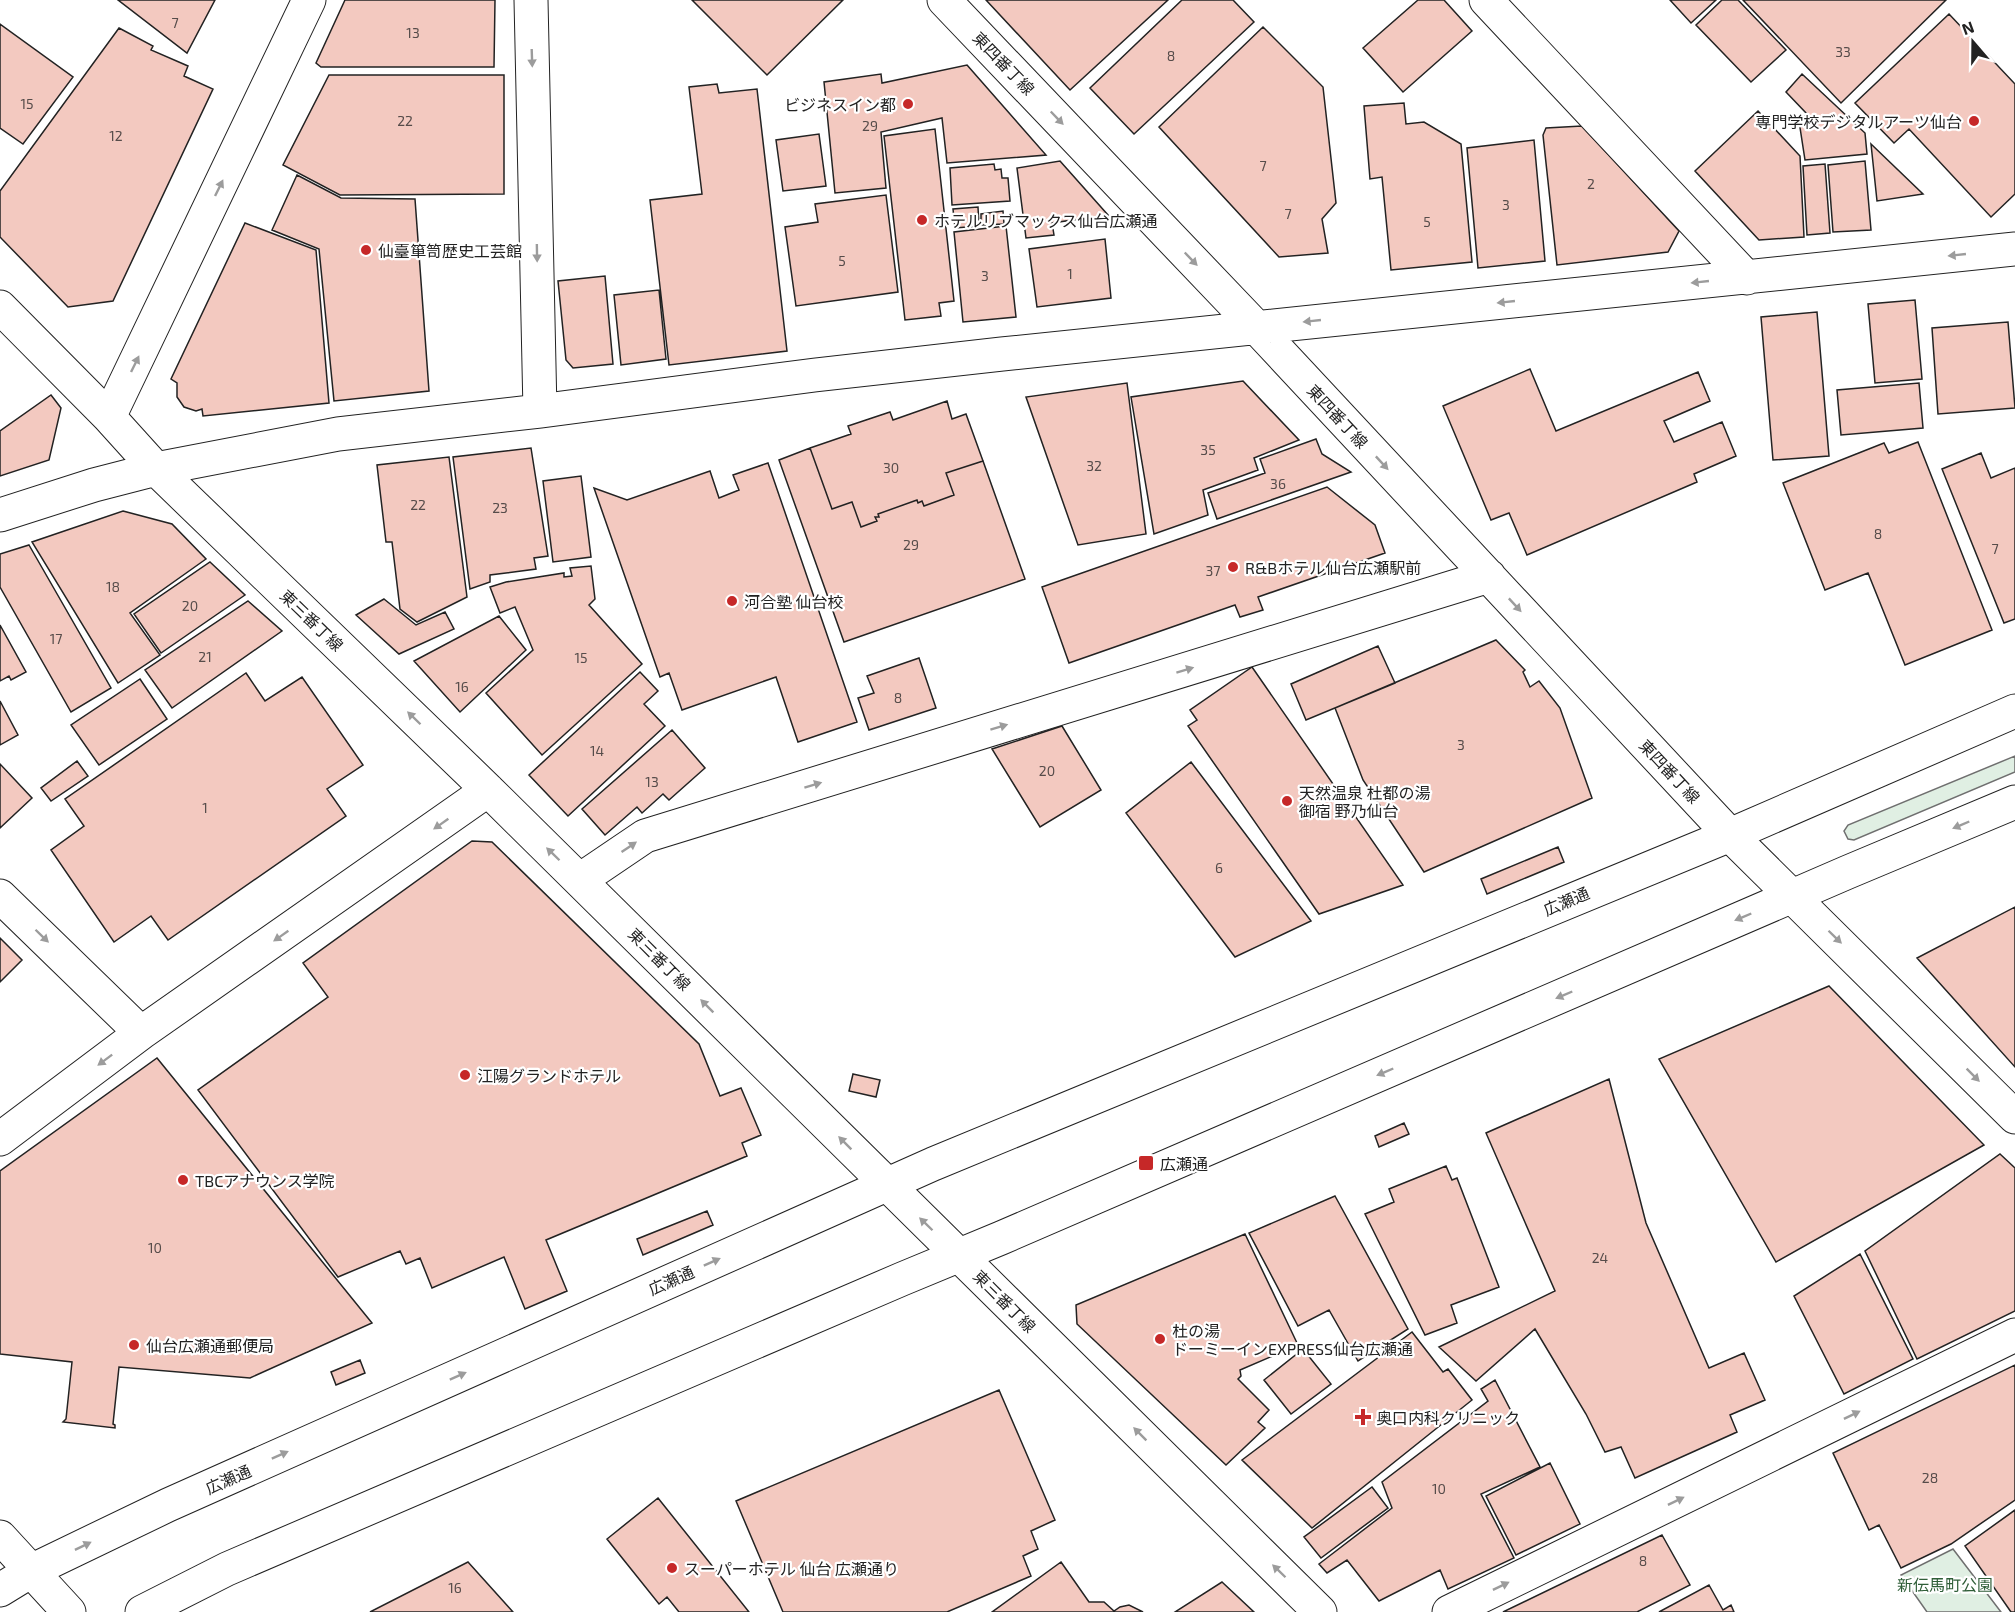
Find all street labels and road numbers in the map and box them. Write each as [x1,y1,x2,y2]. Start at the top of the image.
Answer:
street label: 東四番丁線 [969,28,1039,98]
street label: 東四番丁線 [1304,380,1372,452]
street label: 東三番丁線 [277,585,347,655]
street label: 東四番丁線 [1636,735,1704,807]
street label: 広瀬通 [1540,883,1592,919]
street label: 東三番丁線 [625,924,695,994]
street label: 広瀬通 [645,1262,697,1298]
street label: 東三番丁線 [970,1266,1040,1336]
street label: 広瀬通 [202,1461,254,1497]

